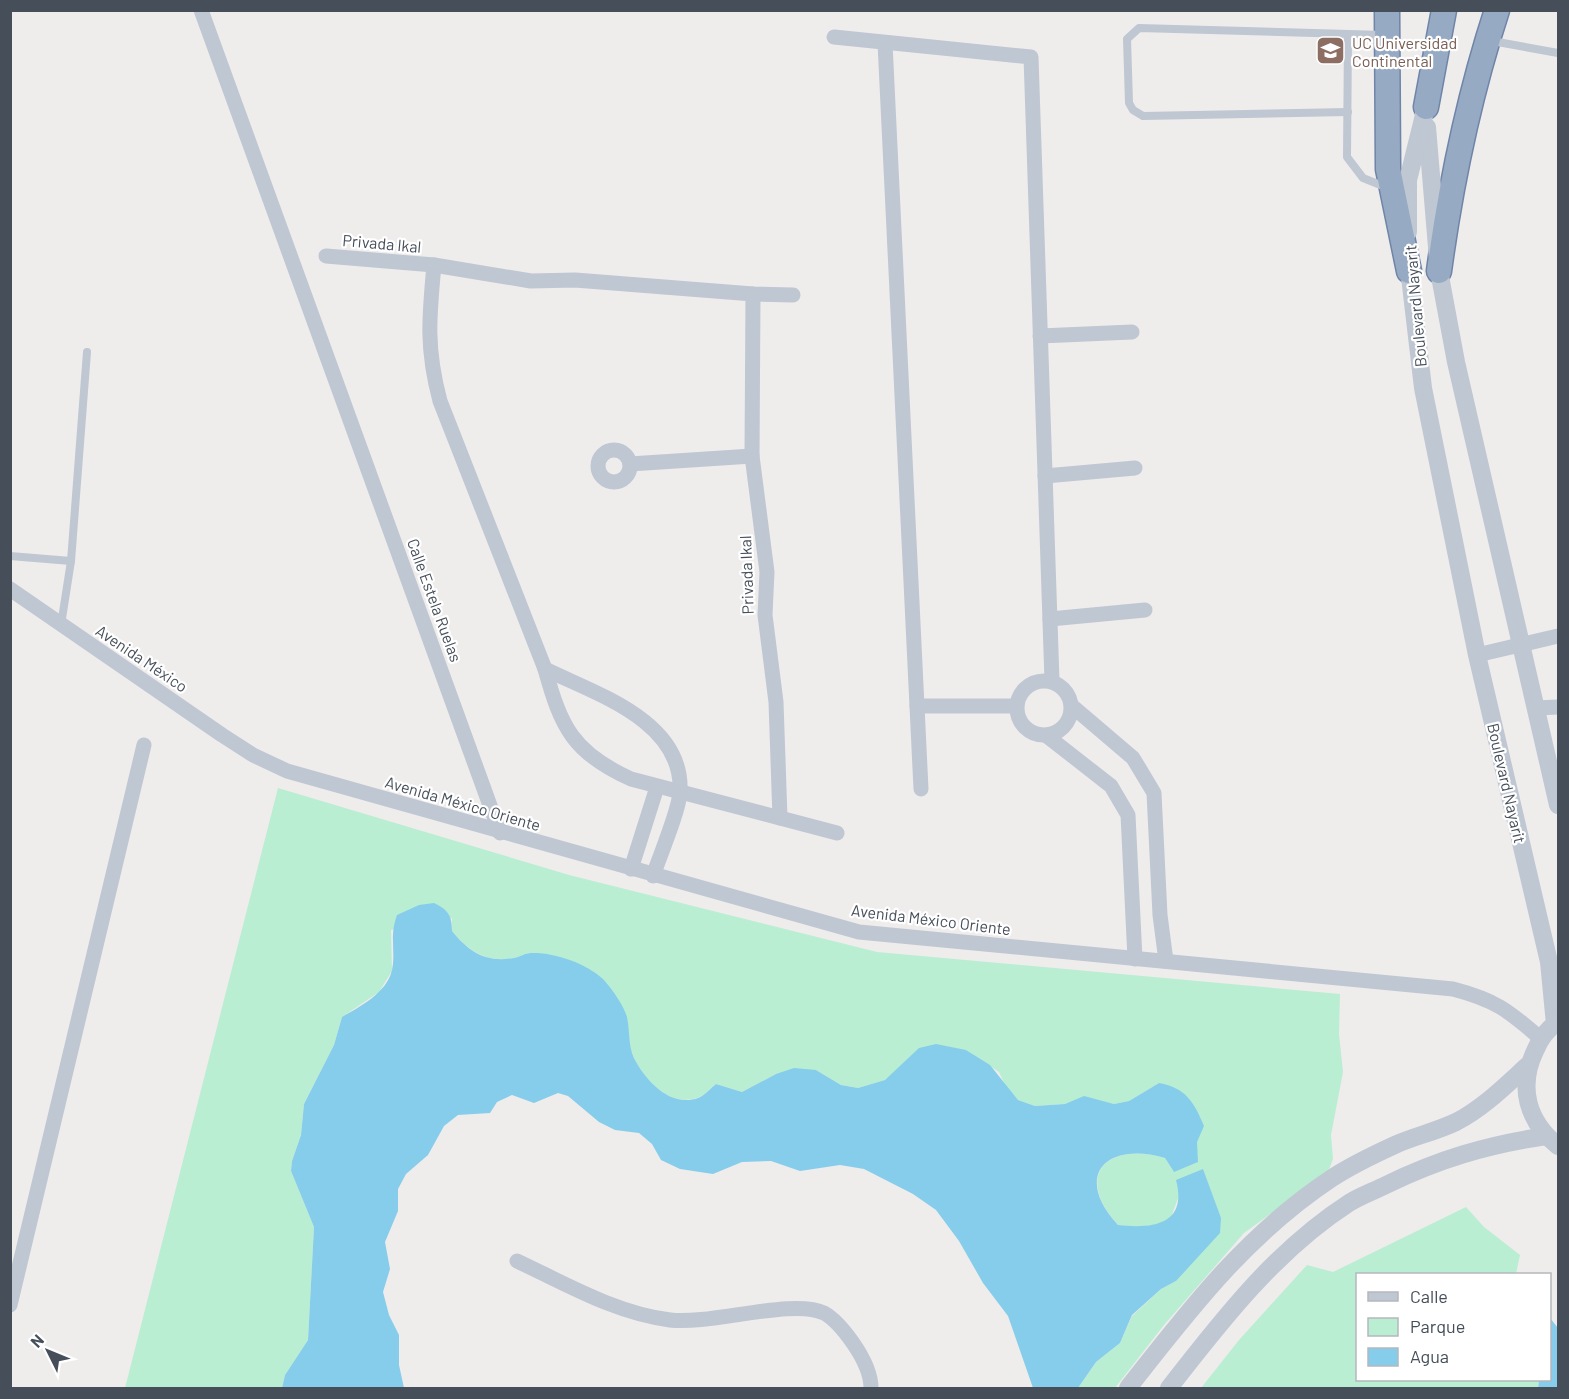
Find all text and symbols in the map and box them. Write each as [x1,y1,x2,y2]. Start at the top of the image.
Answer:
place label: UC Universidad Continental [1352,33,1457,70]
school or university icon: UC Universidad Continental [1315,35,1347,67]
street label: Privada Ikal [342,230,422,256]
street label: Boulevard Nayarit [1400,244,1430,368]
street label: Privada Ikal [735,535,757,615]
street label: Calle Estela Ruelas [404,536,466,664]
street label: Avenida México [93,620,191,696]
street label: Boulevard Nayarit [1484,721,1530,845]
street label: Avenida México Oriente [383,772,543,834]
street label: Avenida México Oriente [850,900,1012,938]
legend [1356,1273,1551,1381]
text: Calle [1410,1285,1448,1307]
text: Parque [1410,1315,1465,1337]
north arrow [18,1321,78,1381]
text: N [26,1330,47,1351]
text: Agua [1410,1345,1449,1367]

